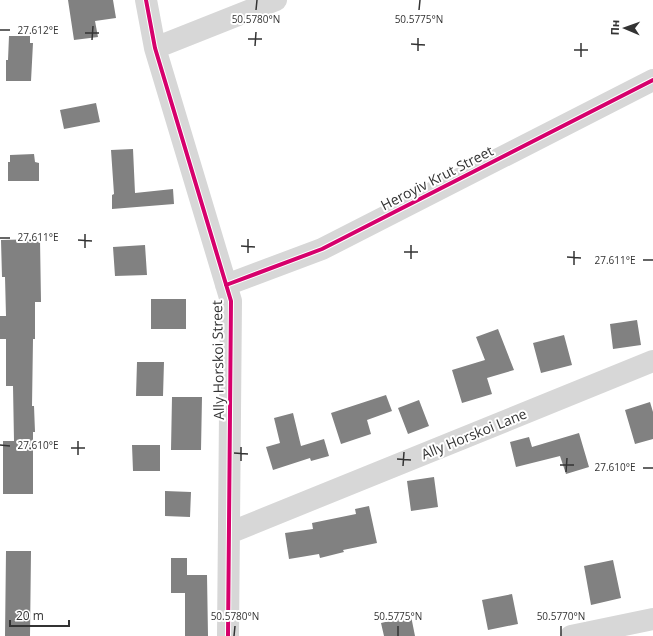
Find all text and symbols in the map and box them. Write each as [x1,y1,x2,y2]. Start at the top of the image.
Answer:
north arrow [605,8,645,48]
text: 50.5780°N [232,12,280,26]
text: 50.5775°N [395,12,443,26]
text: Пн [607,20,622,36]
text: 27.612°E [17,23,59,37]
street label: Heroyiv Krut Street [377,141,496,214]
text: 27.611°E [17,230,59,244]
text: 27.611°E [594,253,636,267]
street label: Ally Horskoi Street [207,300,228,420]
street label: Ally Horskoi Lane [418,404,530,463]
text: 27.610°E [17,438,59,452]
text: 27.610°E [594,460,636,474]
scale bar [10,602,69,628]
text: 20 m [16,607,44,624]
text: 50.5780°N [211,609,259,623]
text: 50.5775°N [374,609,422,623]
text: 50.5770°N [537,609,585,623]

